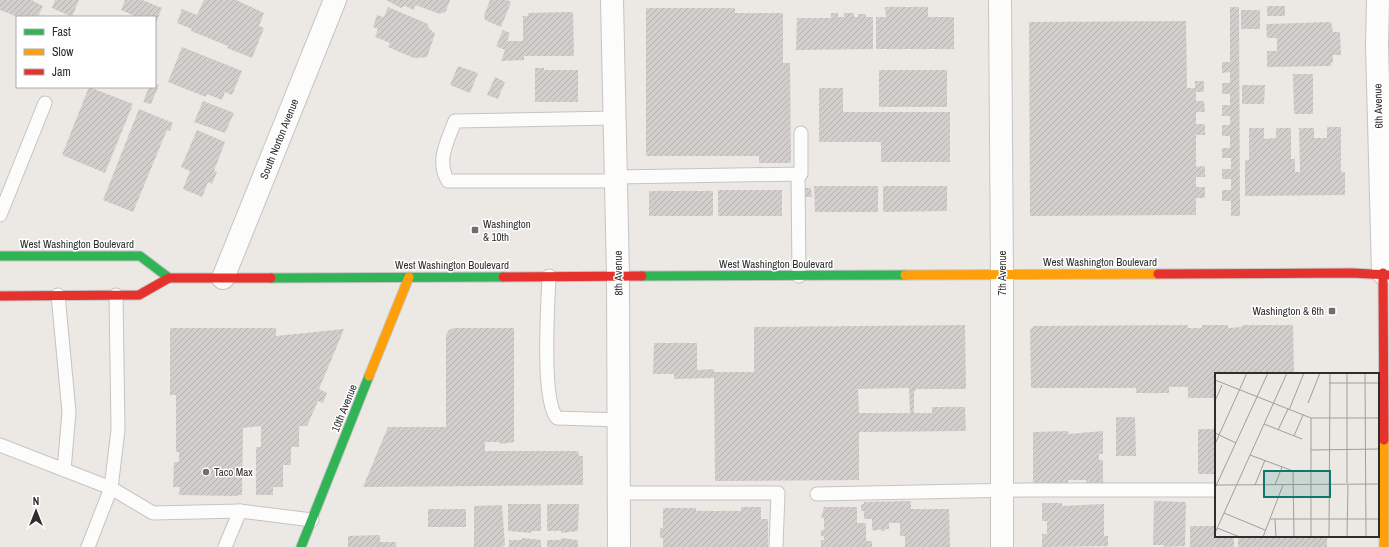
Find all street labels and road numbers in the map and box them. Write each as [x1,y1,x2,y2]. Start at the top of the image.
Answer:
street label: 6th Avenue [1370,83,1386,129]
street label: South Norton Avenue [256,97,302,181]
street label: West Washington Boulevard [20,237,134,251]
street label: 8th Avenue [611,250,625,296]
street label: 7th Avenue [995,251,1009,296]
street label: West Washington Boulevard [1043,255,1157,269]
street label: West Washington Boulevard [719,257,833,271]
street label: West Washington Boulevard [395,258,509,272]
street label: 10th Avenue [328,382,360,434]

